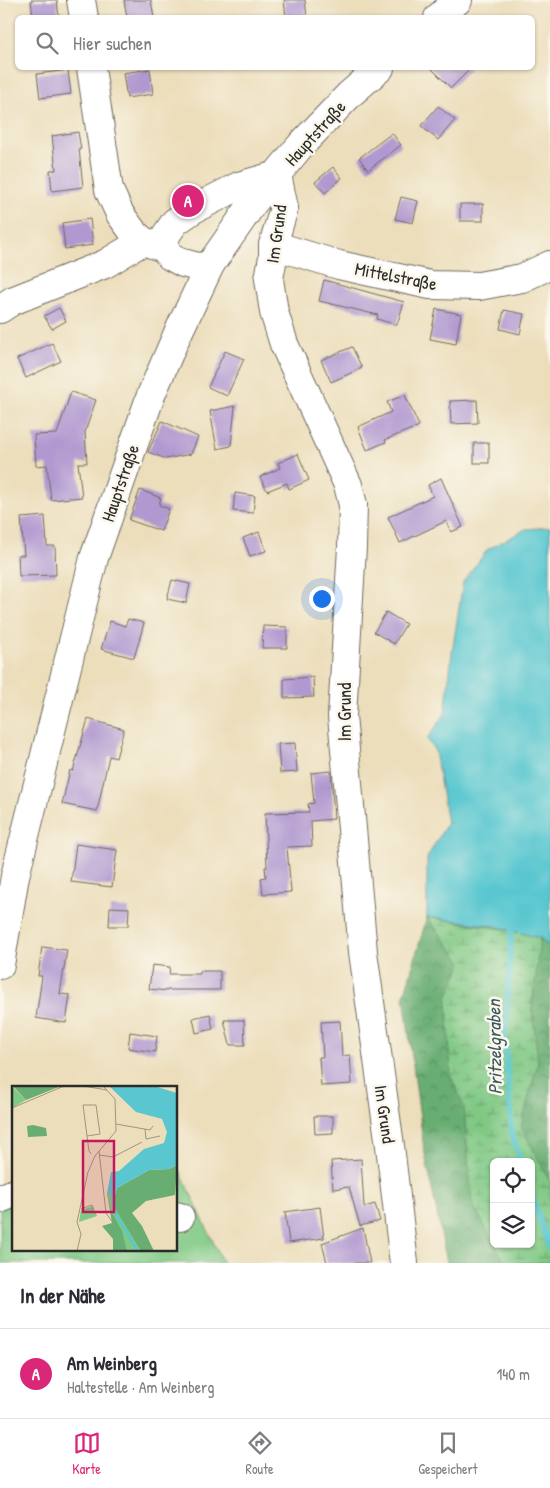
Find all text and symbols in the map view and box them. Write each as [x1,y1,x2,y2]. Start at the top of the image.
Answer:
search box [15,15,535,70]
icon: search [33,29,61,57]
text: Hier suchen [73,30,152,56]
street label: Hauptstraße [279,95,351,171]
pin: A [172,182,204,220]
street label: Im Grund [260,203,292,265]
street label: Mittelstraße [353,256,439,296]
street label: Hauptstraße [95,441,145,525]
your location [309,586,335,612]
street label: Im Grund [332,683,357,741]
water label: Pritzelgraben [480,998,508,1095]
street label: Im Grund [369,1083,401,1145]
inset map [12,1086,178,1250]
map controls [490,1158,535,1248]
button: locate [490,1158,535,1203]
button: layers [490,1203,535,1248]
text: In der Nähe [20,1281,105,1310]
text: Am Weinberg [67,1350,157,1376]
text: A [32,1363,40,1385]
text: 140 m [496,1363,530,1385]
text: Haltestelle · Am Weinberg [67,1376,214,1398]
tab: Karte [72,1429,101,1478]
tab: Route [246,1429,274,1478]
tab: Gespeichert [418,1429,478,1478]

